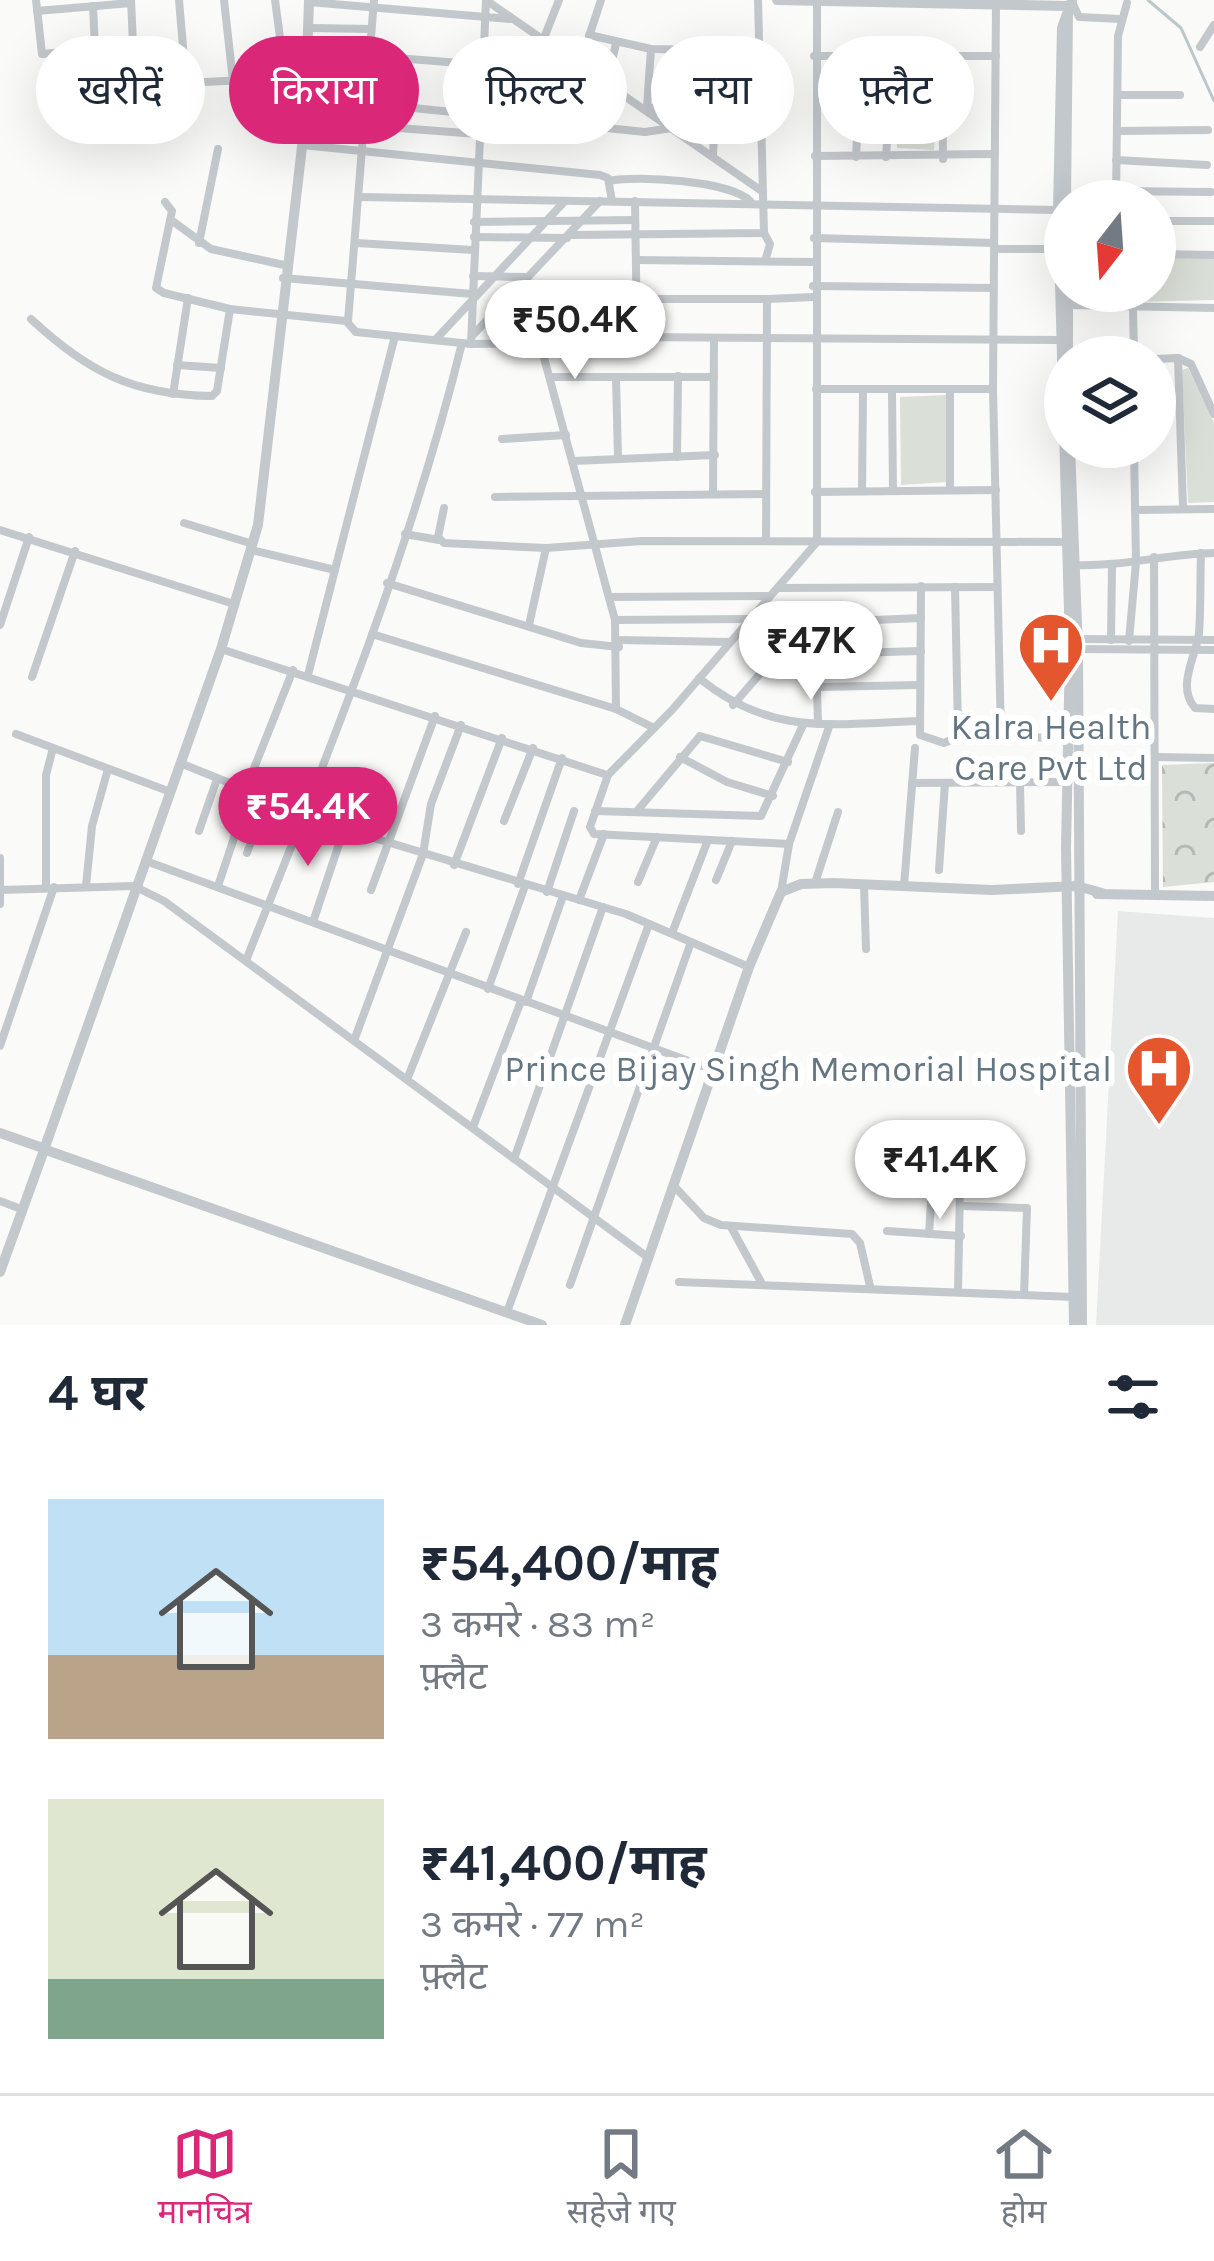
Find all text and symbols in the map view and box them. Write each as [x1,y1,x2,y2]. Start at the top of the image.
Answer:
chip: खरीदें [36,36,205,144]
chip: किराया [229,36,419,144]
chip: फ़िल्टर [443,36,627,144]
chip: नया [651,36,794,144]
chip: फ़्लैट [818,36,974,144]
north arrow [1044,180,1176,312]
map controls [1044,180,1176,468]
pin: ₹50.4K [477,280,673,382]
text: ₹50.4K [512,296,638,342]
button: layers [1044,336,1176,468]
pin: ₹47K [740,601,882,703]
hospital icon: Kalra Health Care Pvt Ltd [1016,610,1086,704]
text: ₹47K [766,617,856,663]
place label: Kalra Health Care Pvt Ltd [951,706,1151,789]
pin: ₹54.4K [210,767,406,869]
text: ₹54.4K [245,783,371,829]
hospital icon: Prince Bijay Singh Memorial Hospital [1124,1033,1194,1127]
place label: Prince Bijay Singh Memorial Hospital [504,1048,1112,1090]
pin: ₹41.4K [842,1120,1038,1222]
text: ₹41.4K [882,1136,998,1182]
text: 4 घर [48,1363,147,1423]
icon: filters [1100,1364,1166,1430]
text: ₹54,400/माह [420,1533,718,1593]
icon: home [144,1547,288,1691]
text: 3 कमरे · 83 m² [420,1601,655,1647]
text: फ़्लैट [420,1653,487,1699]
text: ₹41,400/माह [420,1833,707,1893]
icon: home [144,1847,288,1991]
text: 3 कमरे · 77 m² [420,1901,645,1947]
text: फ़्लैट [420,1953,487,1999]
tab: मानचित्र [157,2121,252,2236]
tab: सहेजे गए [567,2121,676,2236]
tab: होम [991,2121,1057,2236]

